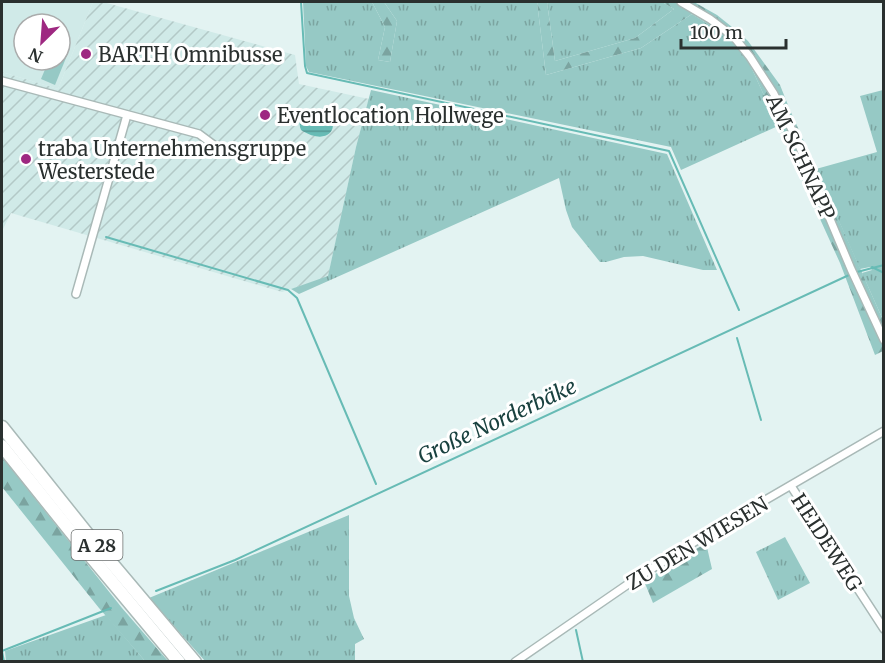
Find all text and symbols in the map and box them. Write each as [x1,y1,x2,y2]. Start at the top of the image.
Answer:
north arrow [12,12,72,72]
scale bar [681,12,786,50]
text: 100 m [690,21,743,44]
place label: BARTH Omnibusse [98,42,282,67]
text: N [25,44,46,67]
marker: BARTH Omnibusse [79,47,93,61]
street label: AM SCHNAPP [761,90,841,224]
place label: Eventlocation Hollwege [277,103,504,128]
marker: Eventlocation Hollwege [258,108,272,122]
place label: traba Unternehmensgruppe Westerstede [37,136,306,184]
marker: traba Unternehmensgruppe Westerstede [19,152,33,166]
water label: Große Norderbäke [413,372,581,470]
street label: HEIDEWEG [786,489,868,596]
street label: ZU DEN WIESEN [622,491,773,595]
road number: A 28 [72,530,122,560]

